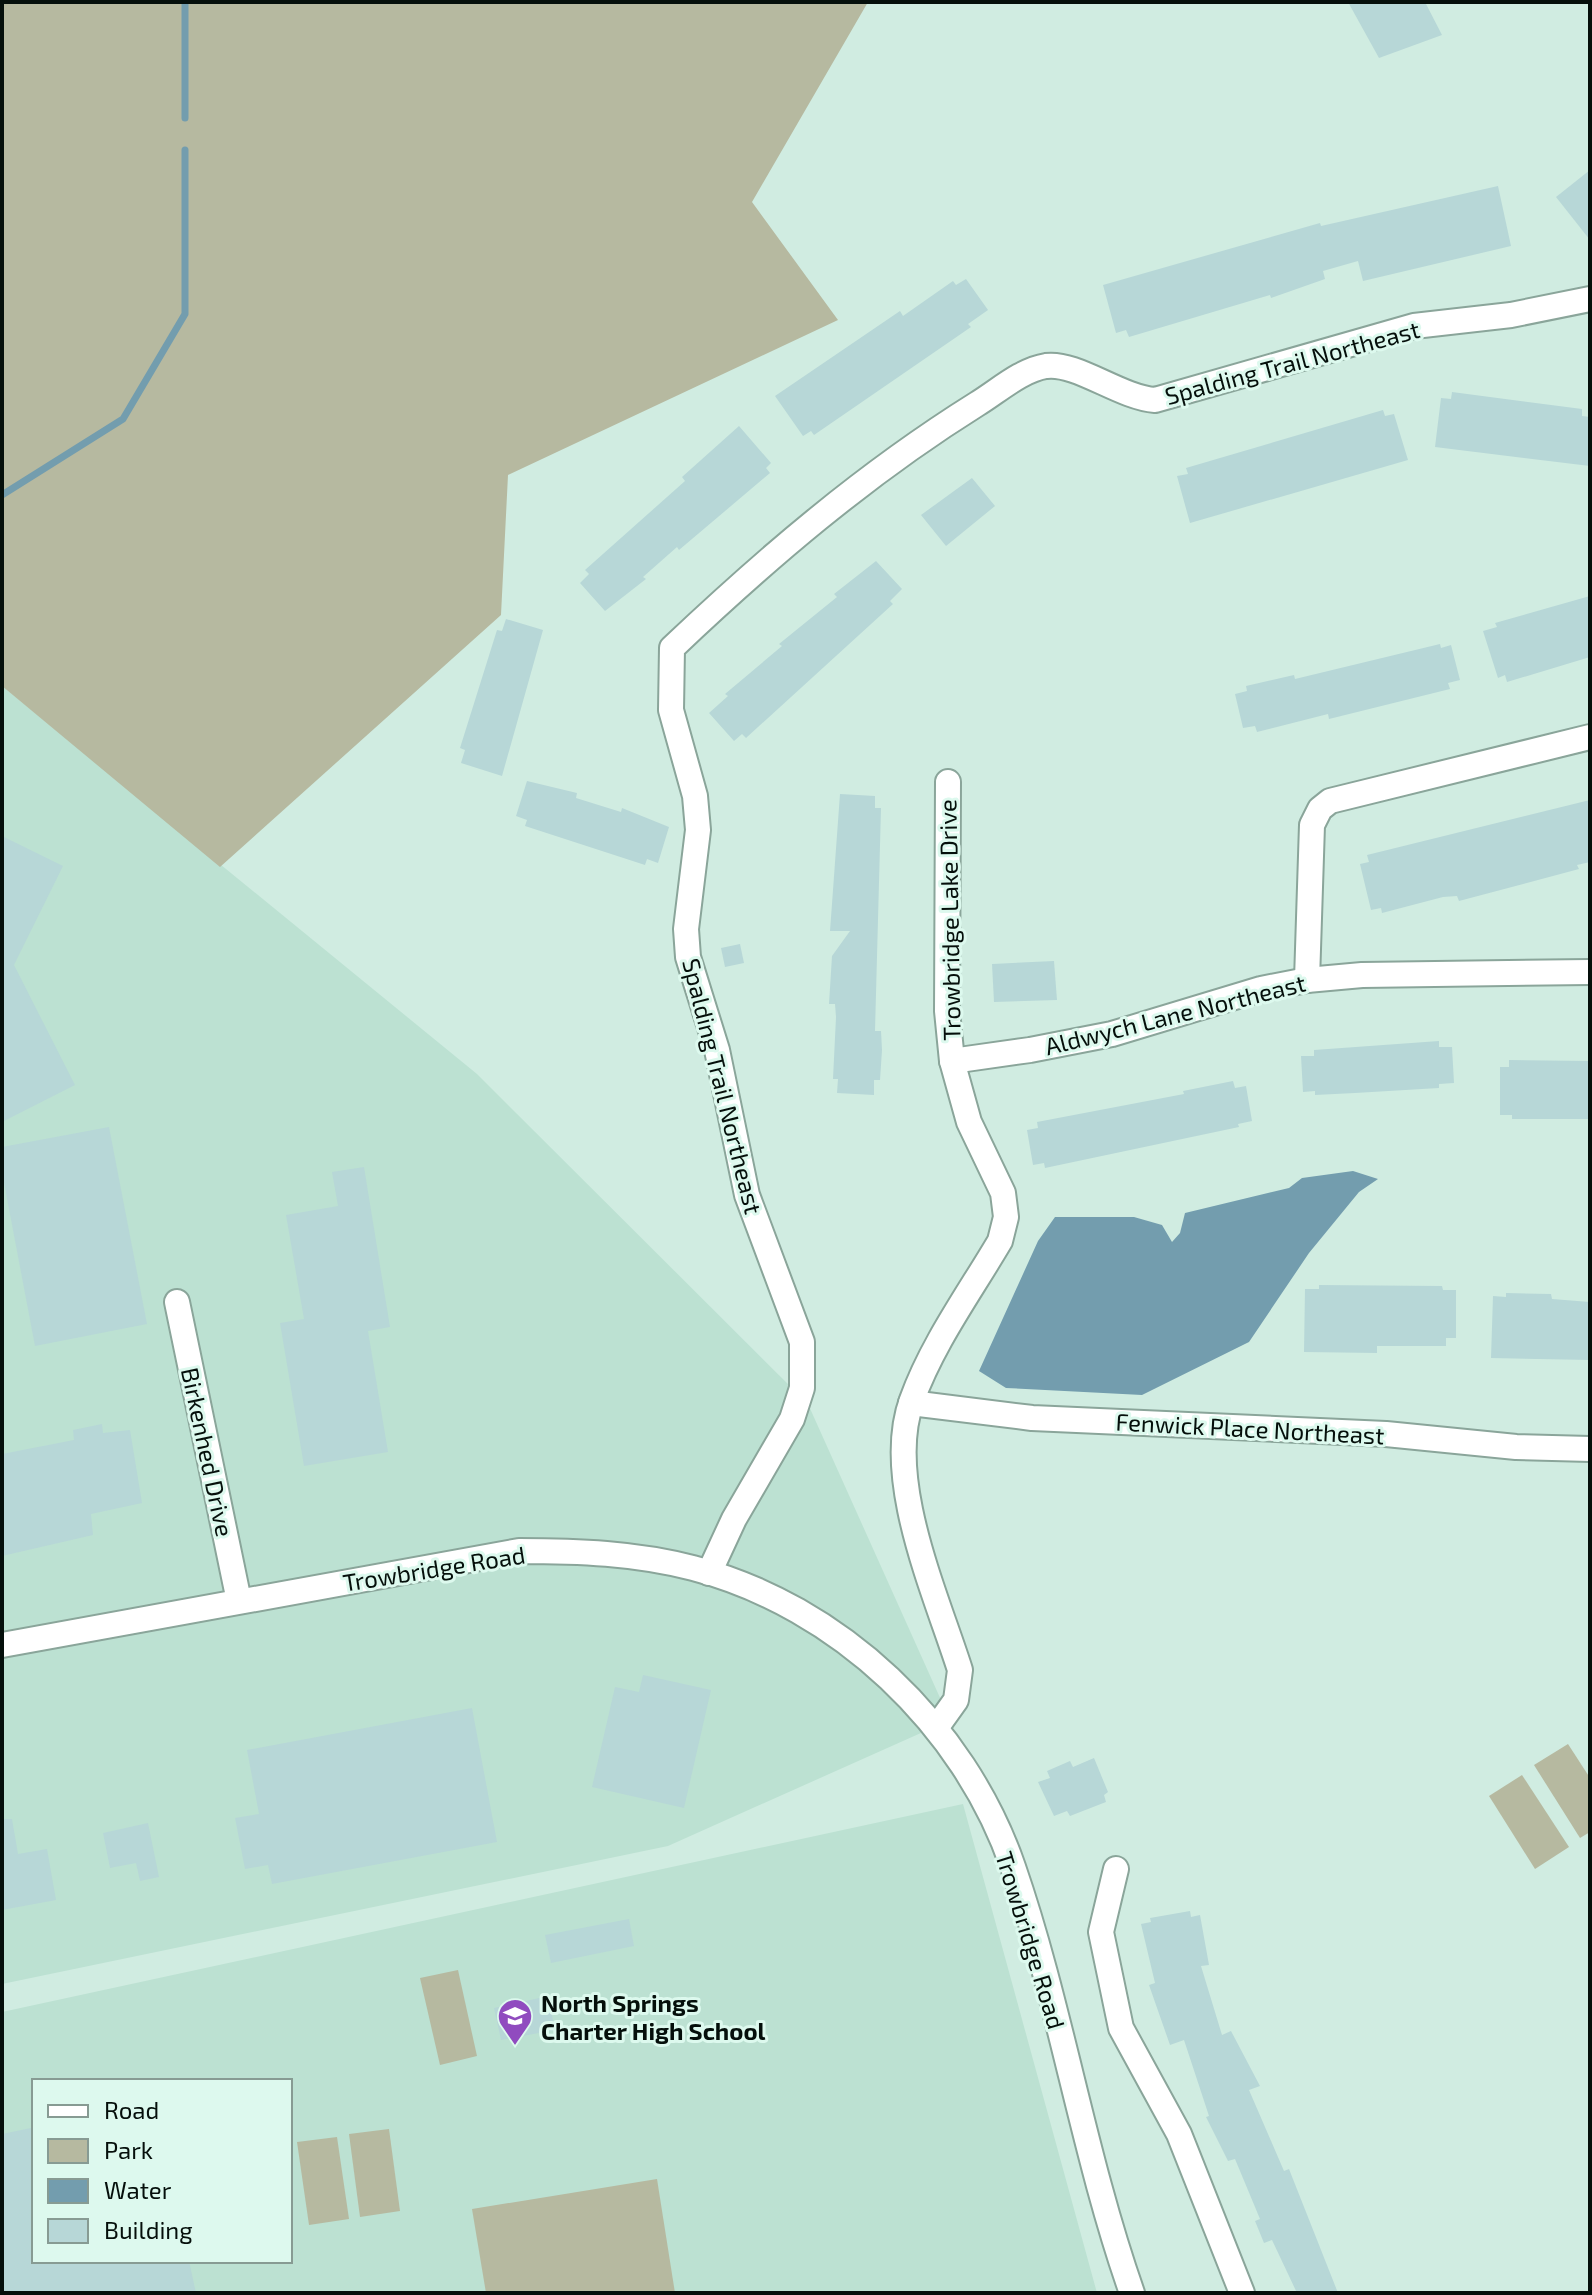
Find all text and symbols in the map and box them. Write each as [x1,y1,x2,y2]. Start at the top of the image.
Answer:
street label: Spalding Trail Northeast [1161,314,1423,410]
street label: Trowbridge Lake Drive [932,799,966,1041]
street label: Spalding Trail Northeast [677,955,769,1217]
street label: Aldwych Lane Northeast [1042,968,1308,1060]
street label: Birkenhed Drive [176,1365,240,1539]
street label: Fenwick Place Northeast [1115,1406,1385,1450]
street label: Trowbridge Road [341,1539,527,1597]
street label: Trowbridge Road [990,1848,1072,2032]
place label: North Springs Charter High School [541,1988,766,2045]
school or university icon: North Springs Charter High School [496,1997,534,2047]
legend [32,2079,292,2263]
text: Road [104,2095,159,2124]
text: Park [104,2135,153,2164]
text: Water [104,2175,172,2204]
text: Building [104,2215,193,2244]

